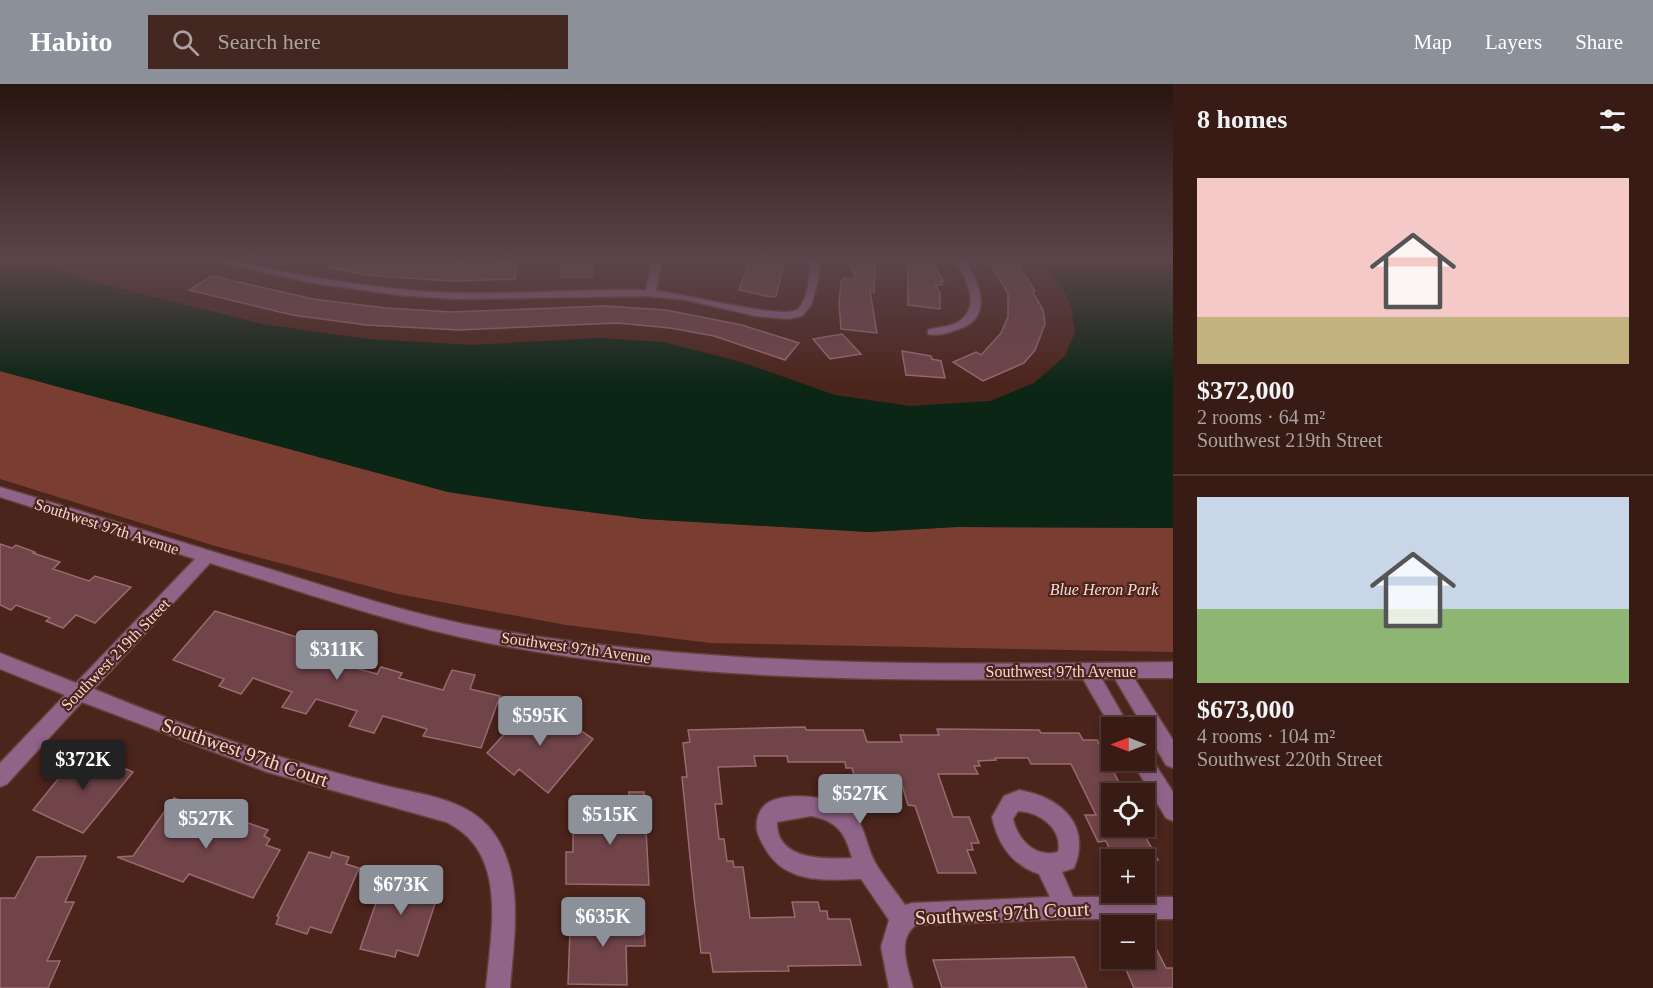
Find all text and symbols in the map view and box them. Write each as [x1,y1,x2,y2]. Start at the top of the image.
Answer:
search box [148,15,568,69]
text: Habito [30,26,112,57]
icon: search [169,26,202,59]
text: Search here [217,29,321,54]
text: Map [1414,30,1452,54]
text: Layers [1485,30,1542,54]
text: Share [1575,30,1623,54]
icon: filters [1596,104,1629,137]
text: 8 homes [1197,105,1287,134]
icon: home [1359,217,1467,325]
text: $372,000 [1197,376,1295,405]
text: 2 rooms · 64 m² [1197,406,1325,428]
text: Southwest 219th Street [1197,429,1383,451]
street label: Southwest 97th Avenue [33,495,181,558]
icon: home [1359,536,1467,644]
park label: Blue Heron Park [1050,581,1159,598]
street label: Southwest 219th Street [58,595,173,714]
street label: Southwest 97th Avenue [500,629,652,666]
pin: $311K [295,630,379,681]
text: $311K [310,638,364,660]
street label: Southwest 97th Avenue [986,663,1136,680]
text: $673,000 [1197,695,1295,724]
pin: $595K [498,696,582,747]
text: $595K [512,704,568,726]
street label: Southwest 97th Court [159,713,331,791]
north arrow [1101,717,1155,771]
map controls [1101,717,1155,969]
text: 4 rooms · 104 m² [1197,725,1335,747]
pin: $372K [41,740,125,791]
text: $372K [55,748,111,770]
text: Southwest 220th Street [1197,748,1383,770]
pin: $527K [818,774,902,825]
text: $527K [832,782,888,804]
button: locate [1101,783,1155,837]
pin: $515K [568,795,652,846]
pin: $527K [164,799,248,850]
text: $515K [582,803,638,825]
text: $527K [178,807,234,829]
button: + [1101,849,1155,903]
pin: $673K [359,865,443,916]
text: $673K [373,873,429,895]
pin: $635K [561,897,645,948]
street label: Southwest 97th Court [914,897,1090,929]
text: $635K [575,905,631,927]
button: − [1101,915,1155,969]

